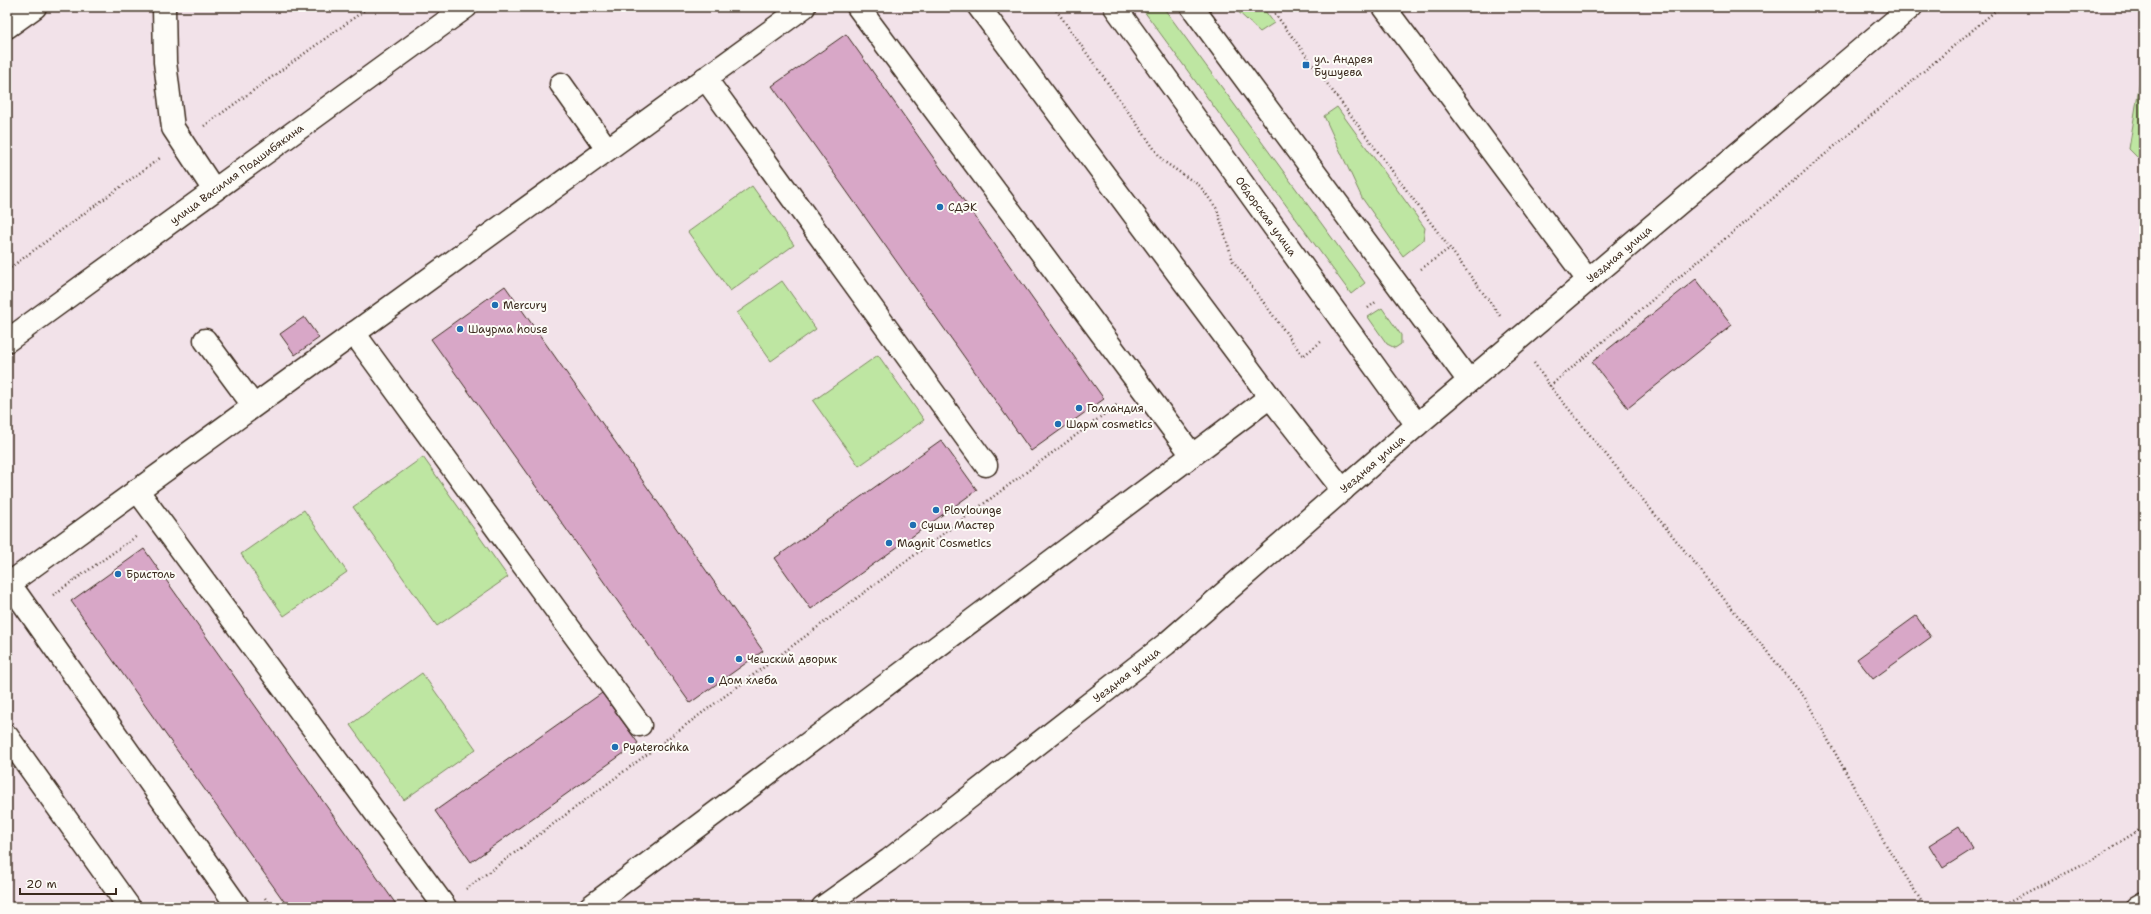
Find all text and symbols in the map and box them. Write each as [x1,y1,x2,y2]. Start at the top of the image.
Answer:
place label: ул. Андрея Бушуева [1314,52,1373,80]
marker: ул. Андрея Бушуева [1301,60,1311,70]
street label: улица Василия Подшибякина [167,120,307,228]
street label: Обдорская улица [1232,173,1300,259]
place label: СДЭК [948,200,977,215]
marker: СДЭК [935,202,945,212]
street label: Уездная улица [1583,222,1655,286]
place label: Mercury [503,298,547,313]
marker: Mercury [490,300,500,310]
place label: Шаурма house [468,322,548,337]
marker: Шаурма house [455,324,465,334]
place label: Голландия [1087,401,1144,416]
marker: Голландия [1074,403,1084,413]
place label: Шарм cosmetics [1066,417,1153,432]
marker: Шарм cosmetics [1053,419,1063,429]
street label: Уездная улица [1337,432,1408,496]
place label: Plovlounge [944,503,1002,518]
marker: Plovlounge [931,505,941,515]
place label: Суши Мастер [921,518,995,533]
marker: Суши Мастер [908,520,918,530]
place label: Magnit Cosmetics [897,536,991,551]
marker: Magnit Cosmetics [884,538,894,548]
place label: Бристоль [126,567,176,582]
marker: Бристоль [113,569,123,579]
street label: Уездная улица [1090,644,1163,706]
place label: Чешский дворик [747,652,837,667]
marker: Чешский дворик [734,654,744,664]
place label: Дом хлеба [719,673,778,688]
marker: Дом хлеба [706,675,716,685]
place label: Pyaterochka [623,740,689,755]
marker: Pyaterochka [610,742,620,752]
scale bar [20,870,116,896]
text: 20 m [26,876,57,892]

